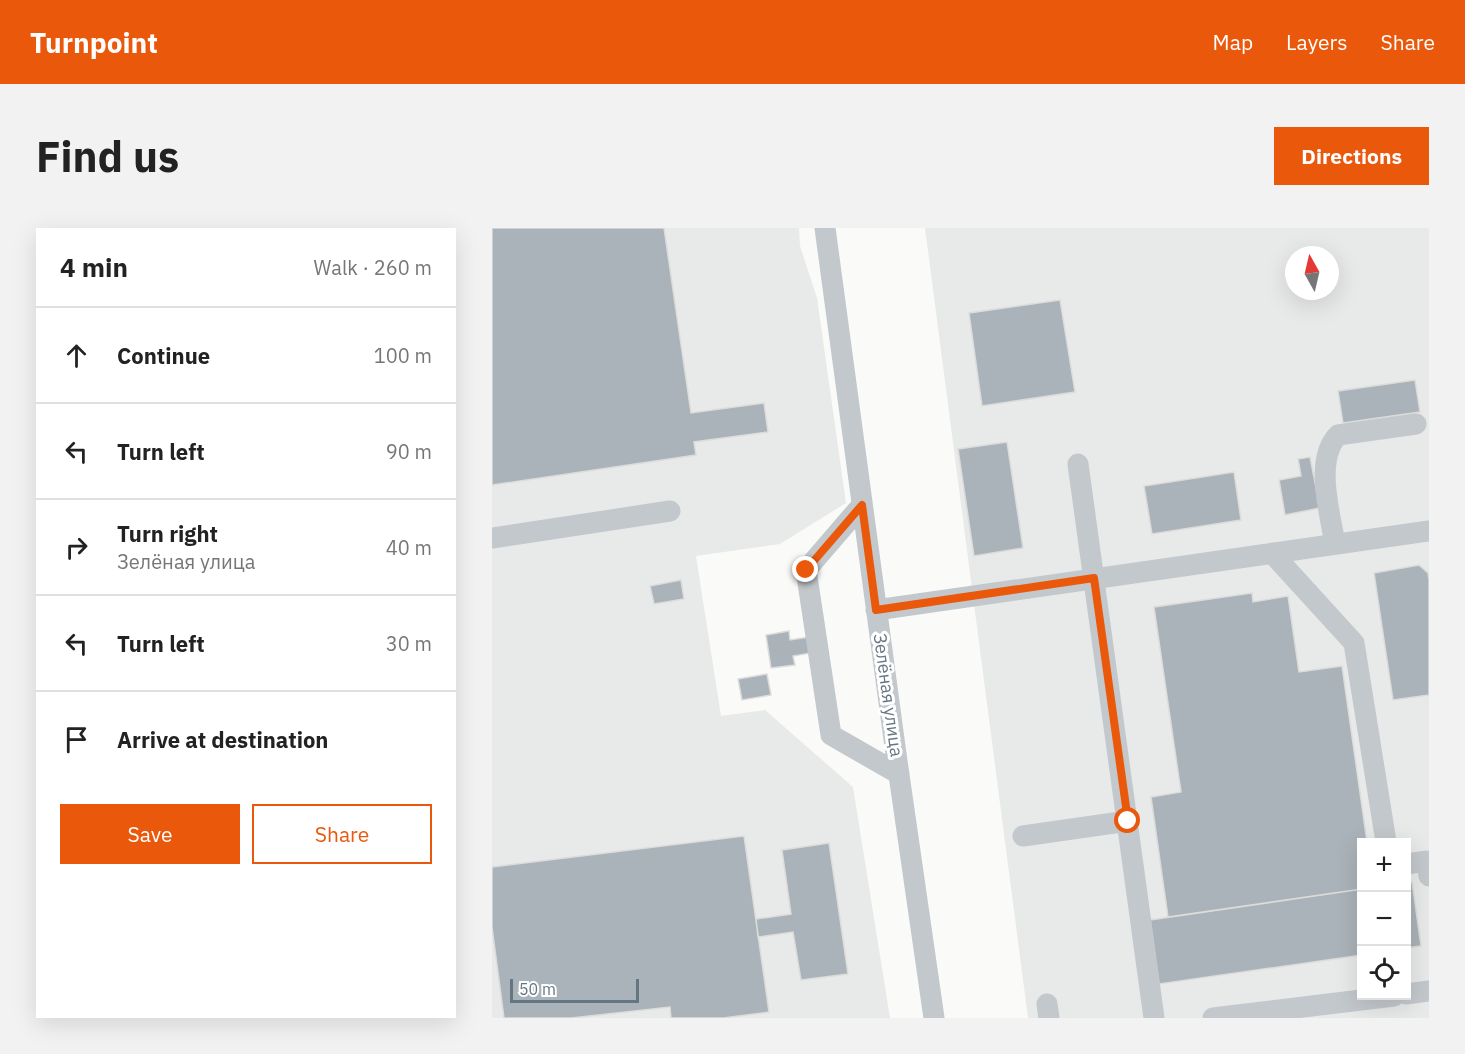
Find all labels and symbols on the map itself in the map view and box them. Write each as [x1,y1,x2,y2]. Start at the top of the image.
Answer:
north arrow [1285,246,1339,300]
route end [792,556,818,582]
street label: Зелёная улица [868,632,909,759]
route start [1114,807,1140,833]
scale bar [510,976,639,1004]

